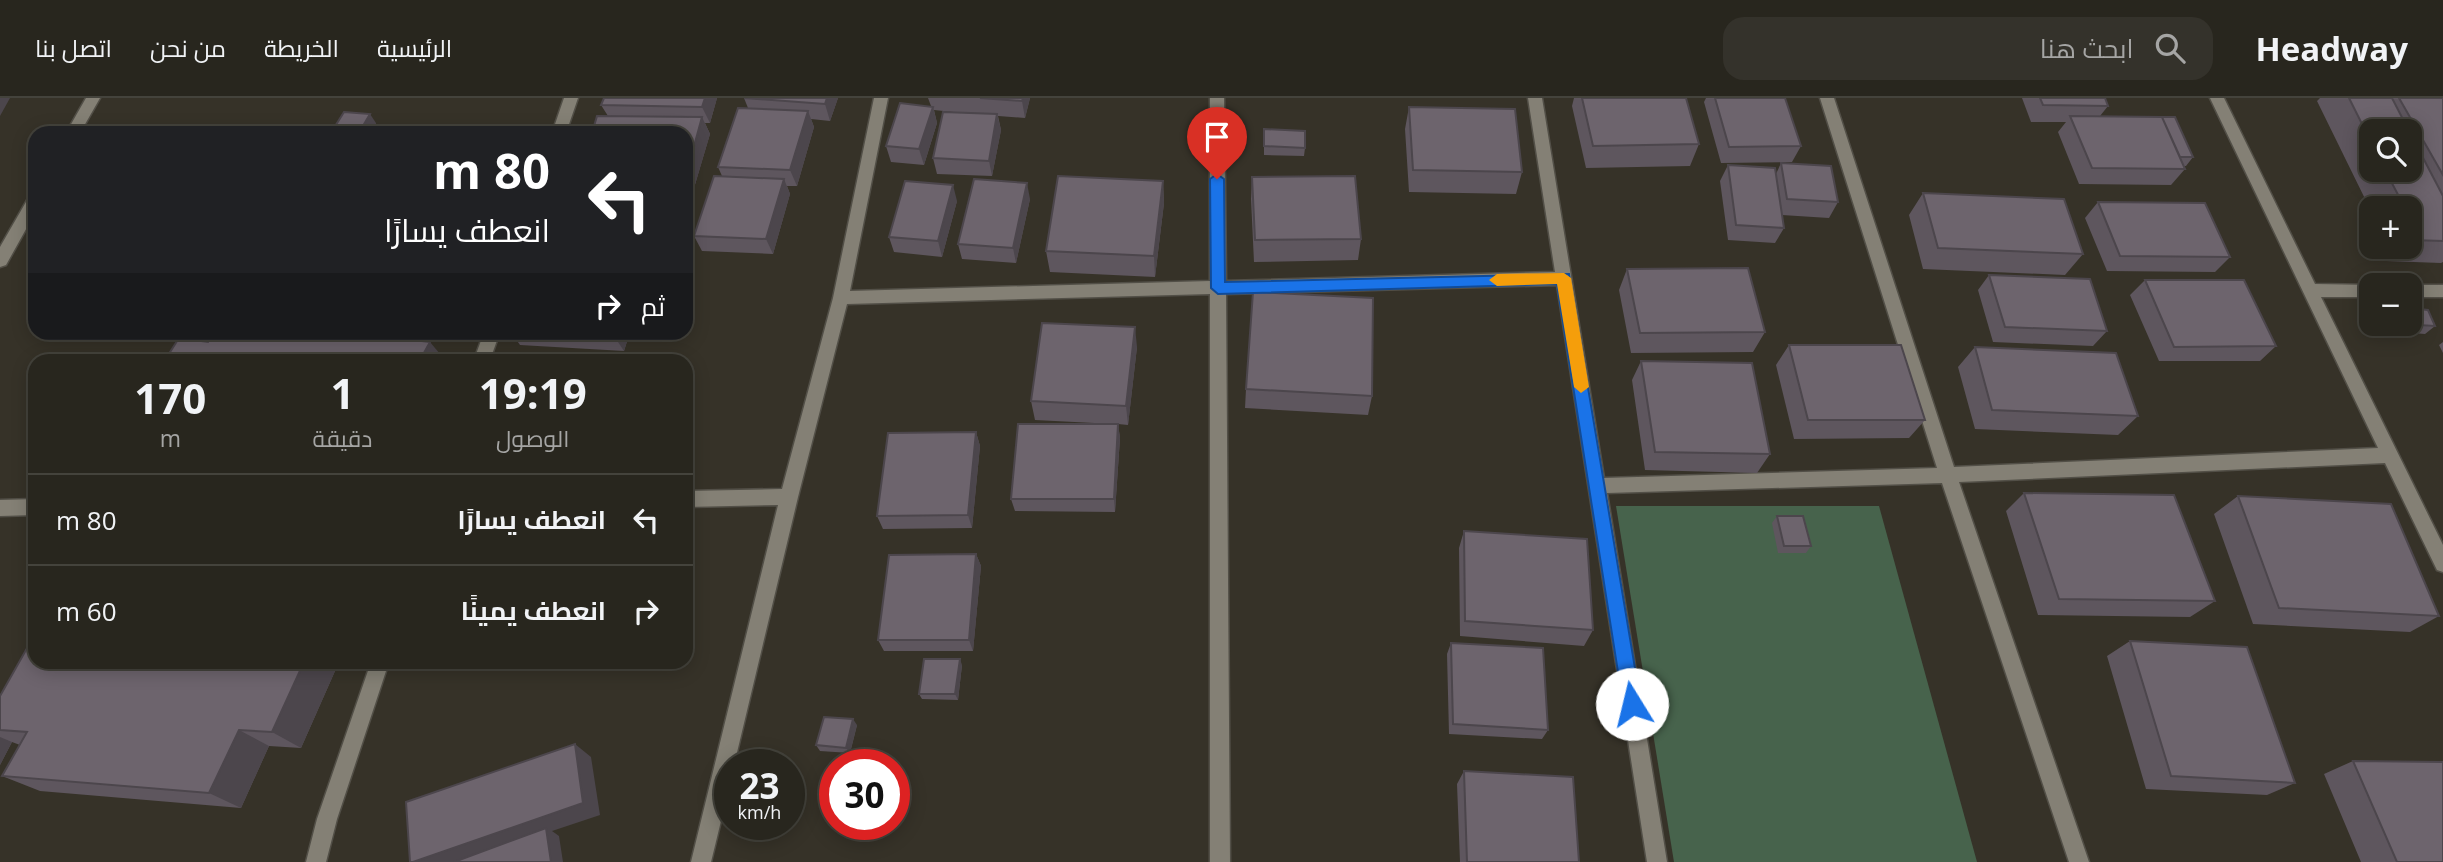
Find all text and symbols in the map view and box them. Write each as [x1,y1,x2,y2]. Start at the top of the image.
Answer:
search box [1723,17,2213,80]
text: Headway [2255,26,2408,71]
icon: search [2151,29,2189,67]
text: ابحث هنا [2040,30,2133,66]
text: اتصل بنا [35,31,112,64]
text: من نحن [150,31,226,64]
text: الخريطة [264,31,339,64]
text: الرئيسية [377,31,452,64]
pin [1187,107,1247,179]
icon: arrive [1198,118,1236,156]
map controls [2359,119,2422,336]
button: search [2359,119,2422,182]
text: 80 m [433,137,550,203]
icon: left [574,154,665,245]
button: + [2359,196,2422,259]
text: انعطف يسارًا [384,208,550,251]
button: − [2359,273,2422,336]
icon: right [589,287,627,325]
text: ثم [641,288,665,324]
text: 1 [331,364,355,421]
text: 19:19 [479,364,587,421]
text: 170 [134,369,206,426]
text: m [160,422,181,454]
text: دقيقة [313,422,372,454]
text: الوصول [496,422,569,454]
text: انعطف يسارًا [457,501,606,537]
icon: left [627,501,665,539]
text: 80 m [56,502,117,538]
text: انعطف يمينًا [461,592,606,628]
icon: right [627,592,665,630]
text: 60 m [56,593,117,629]
position arrow [1595,667,1669,741]
speed limit sign: 30 [819,749,910,840]
text: 23 [739,762,780,809]
text: km/h [738,800,781,824]

